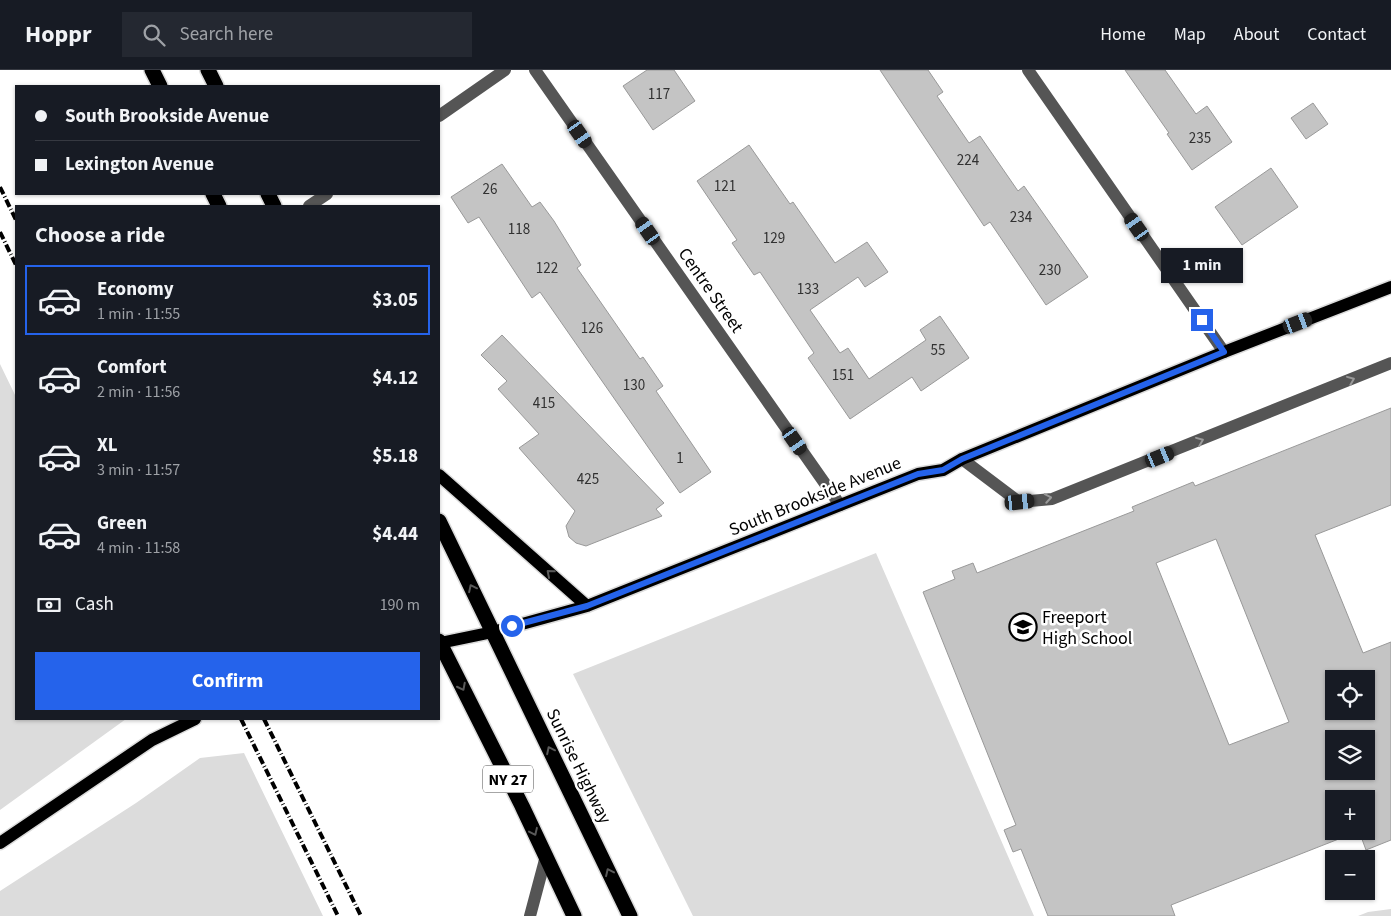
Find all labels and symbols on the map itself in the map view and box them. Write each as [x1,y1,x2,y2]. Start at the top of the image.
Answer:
house number: 117 [648,84,670,105]
car [565,117,594,151]
house number: 235 [1189,128,1211,149]
house number: 224 [957,150,980,171]
house number: 121 [714,176,736,197]
house number: 26 [483,179,497,200]
house number: 234 [1010,207,1033,228]
car [1122,210,1151,244]
car [633,214,662,248]
house number: 118 [508,219,530,240]
house number: 129 [763,228,785,249]
street label: Centre Street [672,243,749,338]
callout: 1 min [1161,248,1243,282]
house number: 122 [536,258,558,279]
house number: 230 [1039,260,1061,281]
house number: 133 [797,279,819,300]
route end [1191,309,1213,331]
car [1281,311,1314,335]
house number: 126 [581,318,603,339]
house number: 55 [931,340,945,361]
house number: 151 [832,365,854,386]
house number: 130 [623,375,645,396]
one-way arrow [1346,375,1355,386]
house number: 415 [533,393,555,414]
car [780,424,809,458]
one-way arrow [1195,436,1204,447]
car [1143,444,1176,470]
house number: 1 [676,448,684,469]
street label: South Brookside Avenue [725,450,905,542]
house number: 425 [577,469,599,490]
car [1004,493,1035,511]
one-way arrow [1044,494,1053,504]
one-way arrow [547,570,556,579]
one-way arrow [468,584,478,593]
place label: Freeport High School [1042,605,1132,651]
school or university icon: Freeport High School [1008,612,1038,642]
route start [501,615,523,637]
one-way arrow [456,681,466,690]
street label: Sunrise Highway [540,704,618,829]
one-way arrow [546,746,556,755]
road number: NY 27 [483,766,533,792]
one-way arrow [528,827,539,836]
one-way arrow [604,868,615,877]

